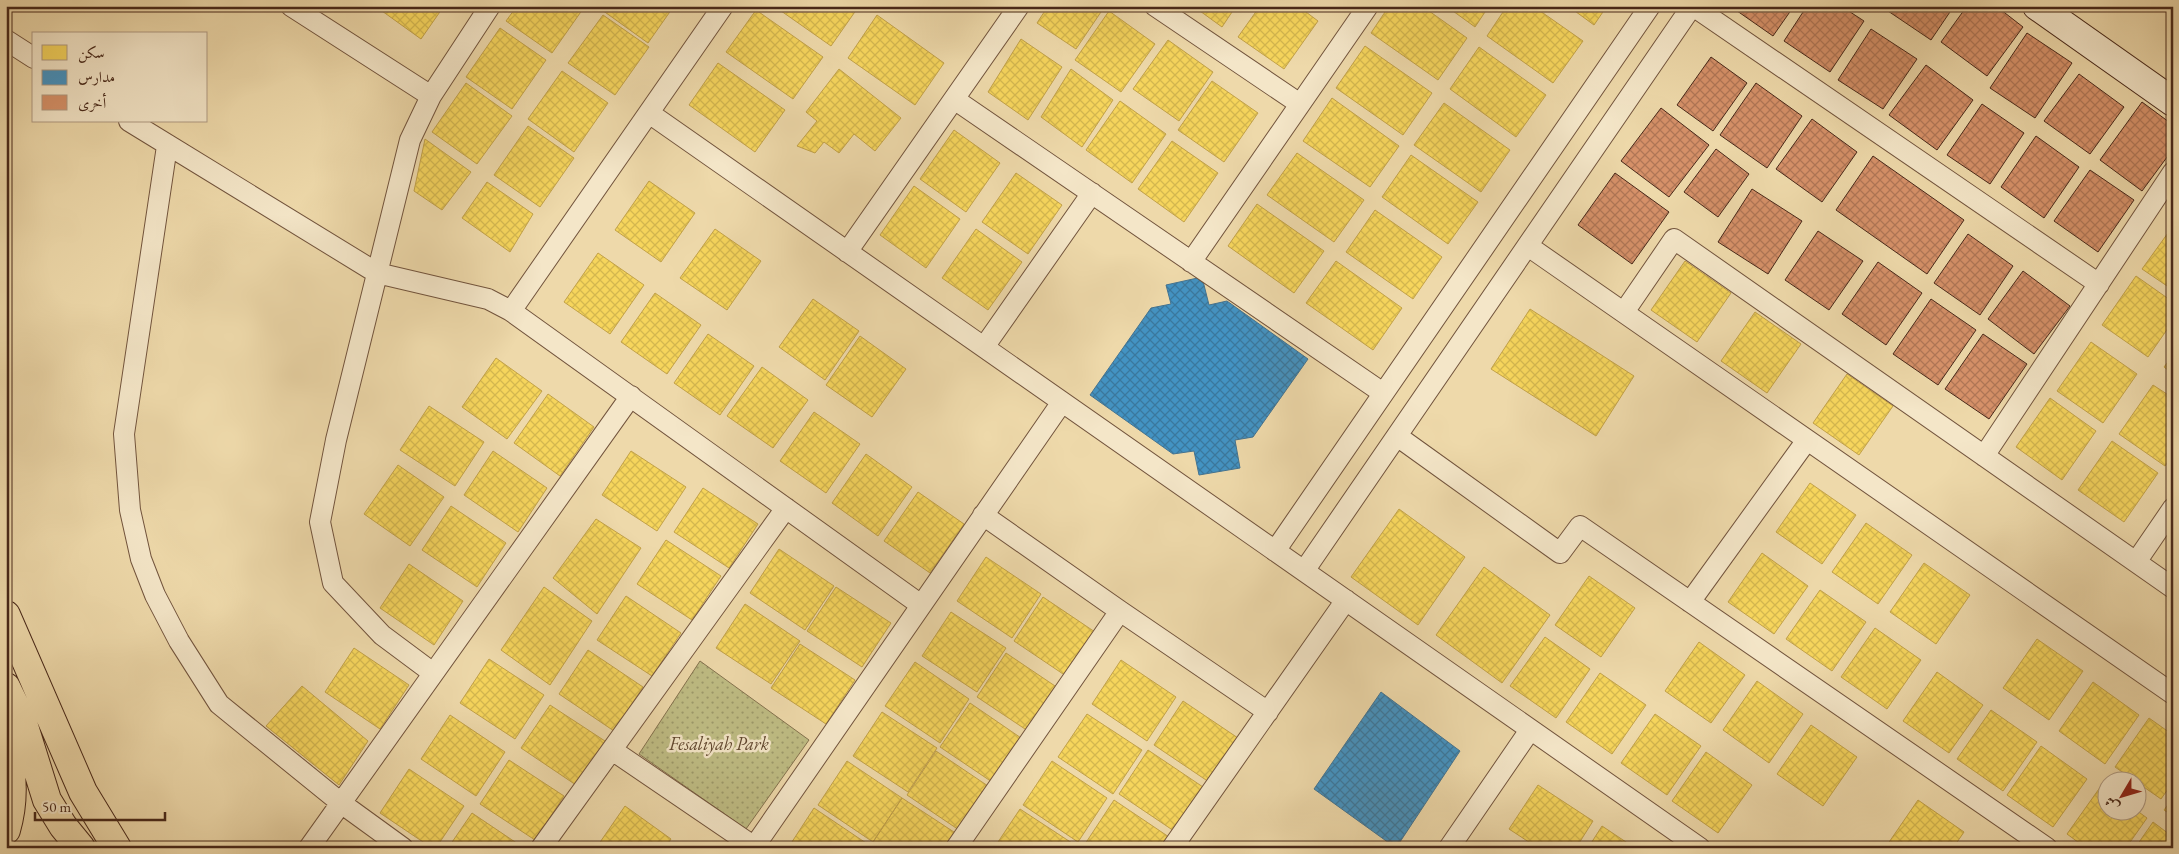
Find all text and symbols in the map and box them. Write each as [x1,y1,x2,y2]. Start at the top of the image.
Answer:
legend [32,32,208,122]
text: سكن [78,43,105,63]
text: مدارس [78,67,115,86]
text: أخرى [78,92,107,112]
park label: Fesaliyah Park [668,732,769,756]
north arrow [2096,772,2146,822]
scale bar [35,789,165,821]
text: ش [2100,793,2123,815]
text: 50 m [42,797,71,816]

